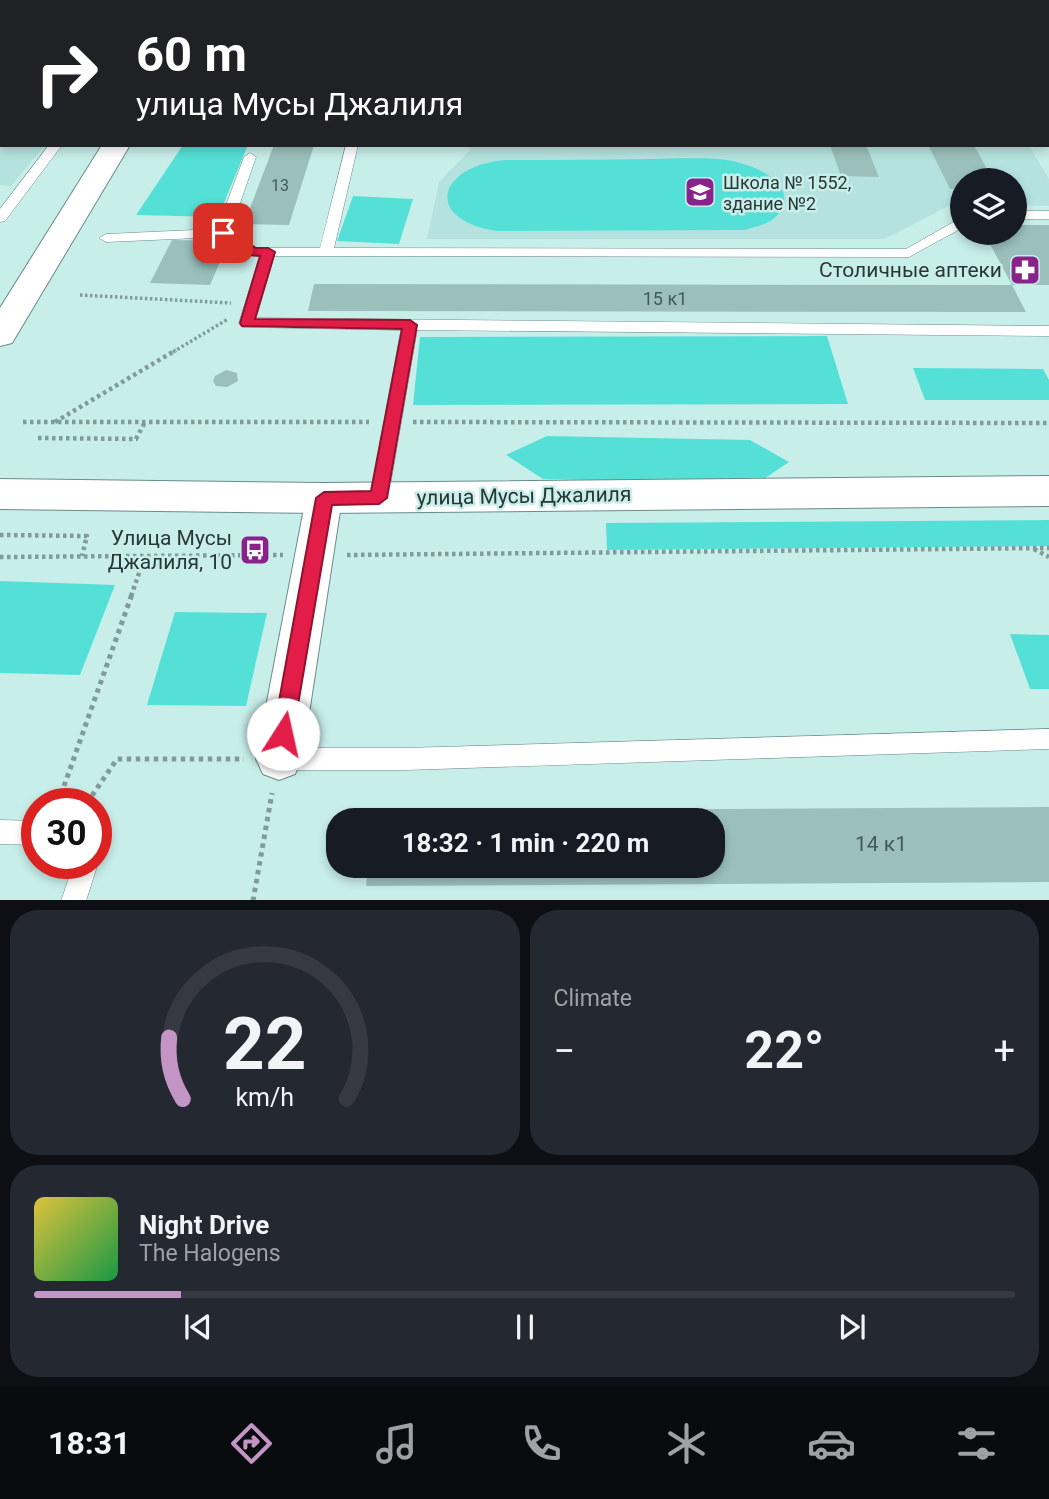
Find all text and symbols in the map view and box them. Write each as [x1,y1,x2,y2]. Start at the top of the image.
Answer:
text: 60 m [136,26,247,83]
icon: right [21,28,112,119]
text: улица Мусы Джалиля [136,85,463,123]
map controls [950,168,1027,245]
button: layers [950,168,1027,245]
place label: Школа № 1552, здание №2 [723,172,851,214]
school or university icon: Школа № 1552, здание №2 [683,175,717,209]
house number: 13 [271,176,289,195]
pin [193,203,253,263]
icon: arrive [204,214,242,252]
pharmacy icon: Столичные аптеки [1008,253,1042,287]
place label: Столичные аптеки [819,258,1002,282]
house number: 15 к1 [643,288,687,309]
street label: улица Мусы Джалиля [416,482,632,510]
place label: Улица Мусы Джалиля, 10 [108,526,232,574]
bus stop icon: Улица Мусы Джалиля, 10 [238,533,272,567]
position arrow [246,697,320,771]
speed limit sign: 30 [21,788,112,879]
text: 18:32 · 1 min · 220 m [402,828,649,858]
house number: 14 к1 [855,832,907,856]
text: Climate [554,985,632,1012]
text: 22 [223,1001,307,1087]
text: 22° [744,1020,824,1081]
text: − [554,1029,575,1073]
text: + [993,1029,1015,1073]
text: km/h [235,1082,294,1111]
text: Night Drive [139,1210,269,1240]
text: The Halogens [139,1240,281,1267]
icon: previous [179,1308,217,1346]
icon: pause [506,1308,544,1346]
icon: next [833,1308,871,1346]
icon: directions [227,1419,276,1468]
icon: music [372,1419,421,1468]
icon: phone [517,1419,566,1468]
icon: climate [662,1419,711,1468]
icon: car [807,1419,856,1468]
icon: filters [952,1419,1001,1468]
text: 18:31 [48,1424,130,1462]

